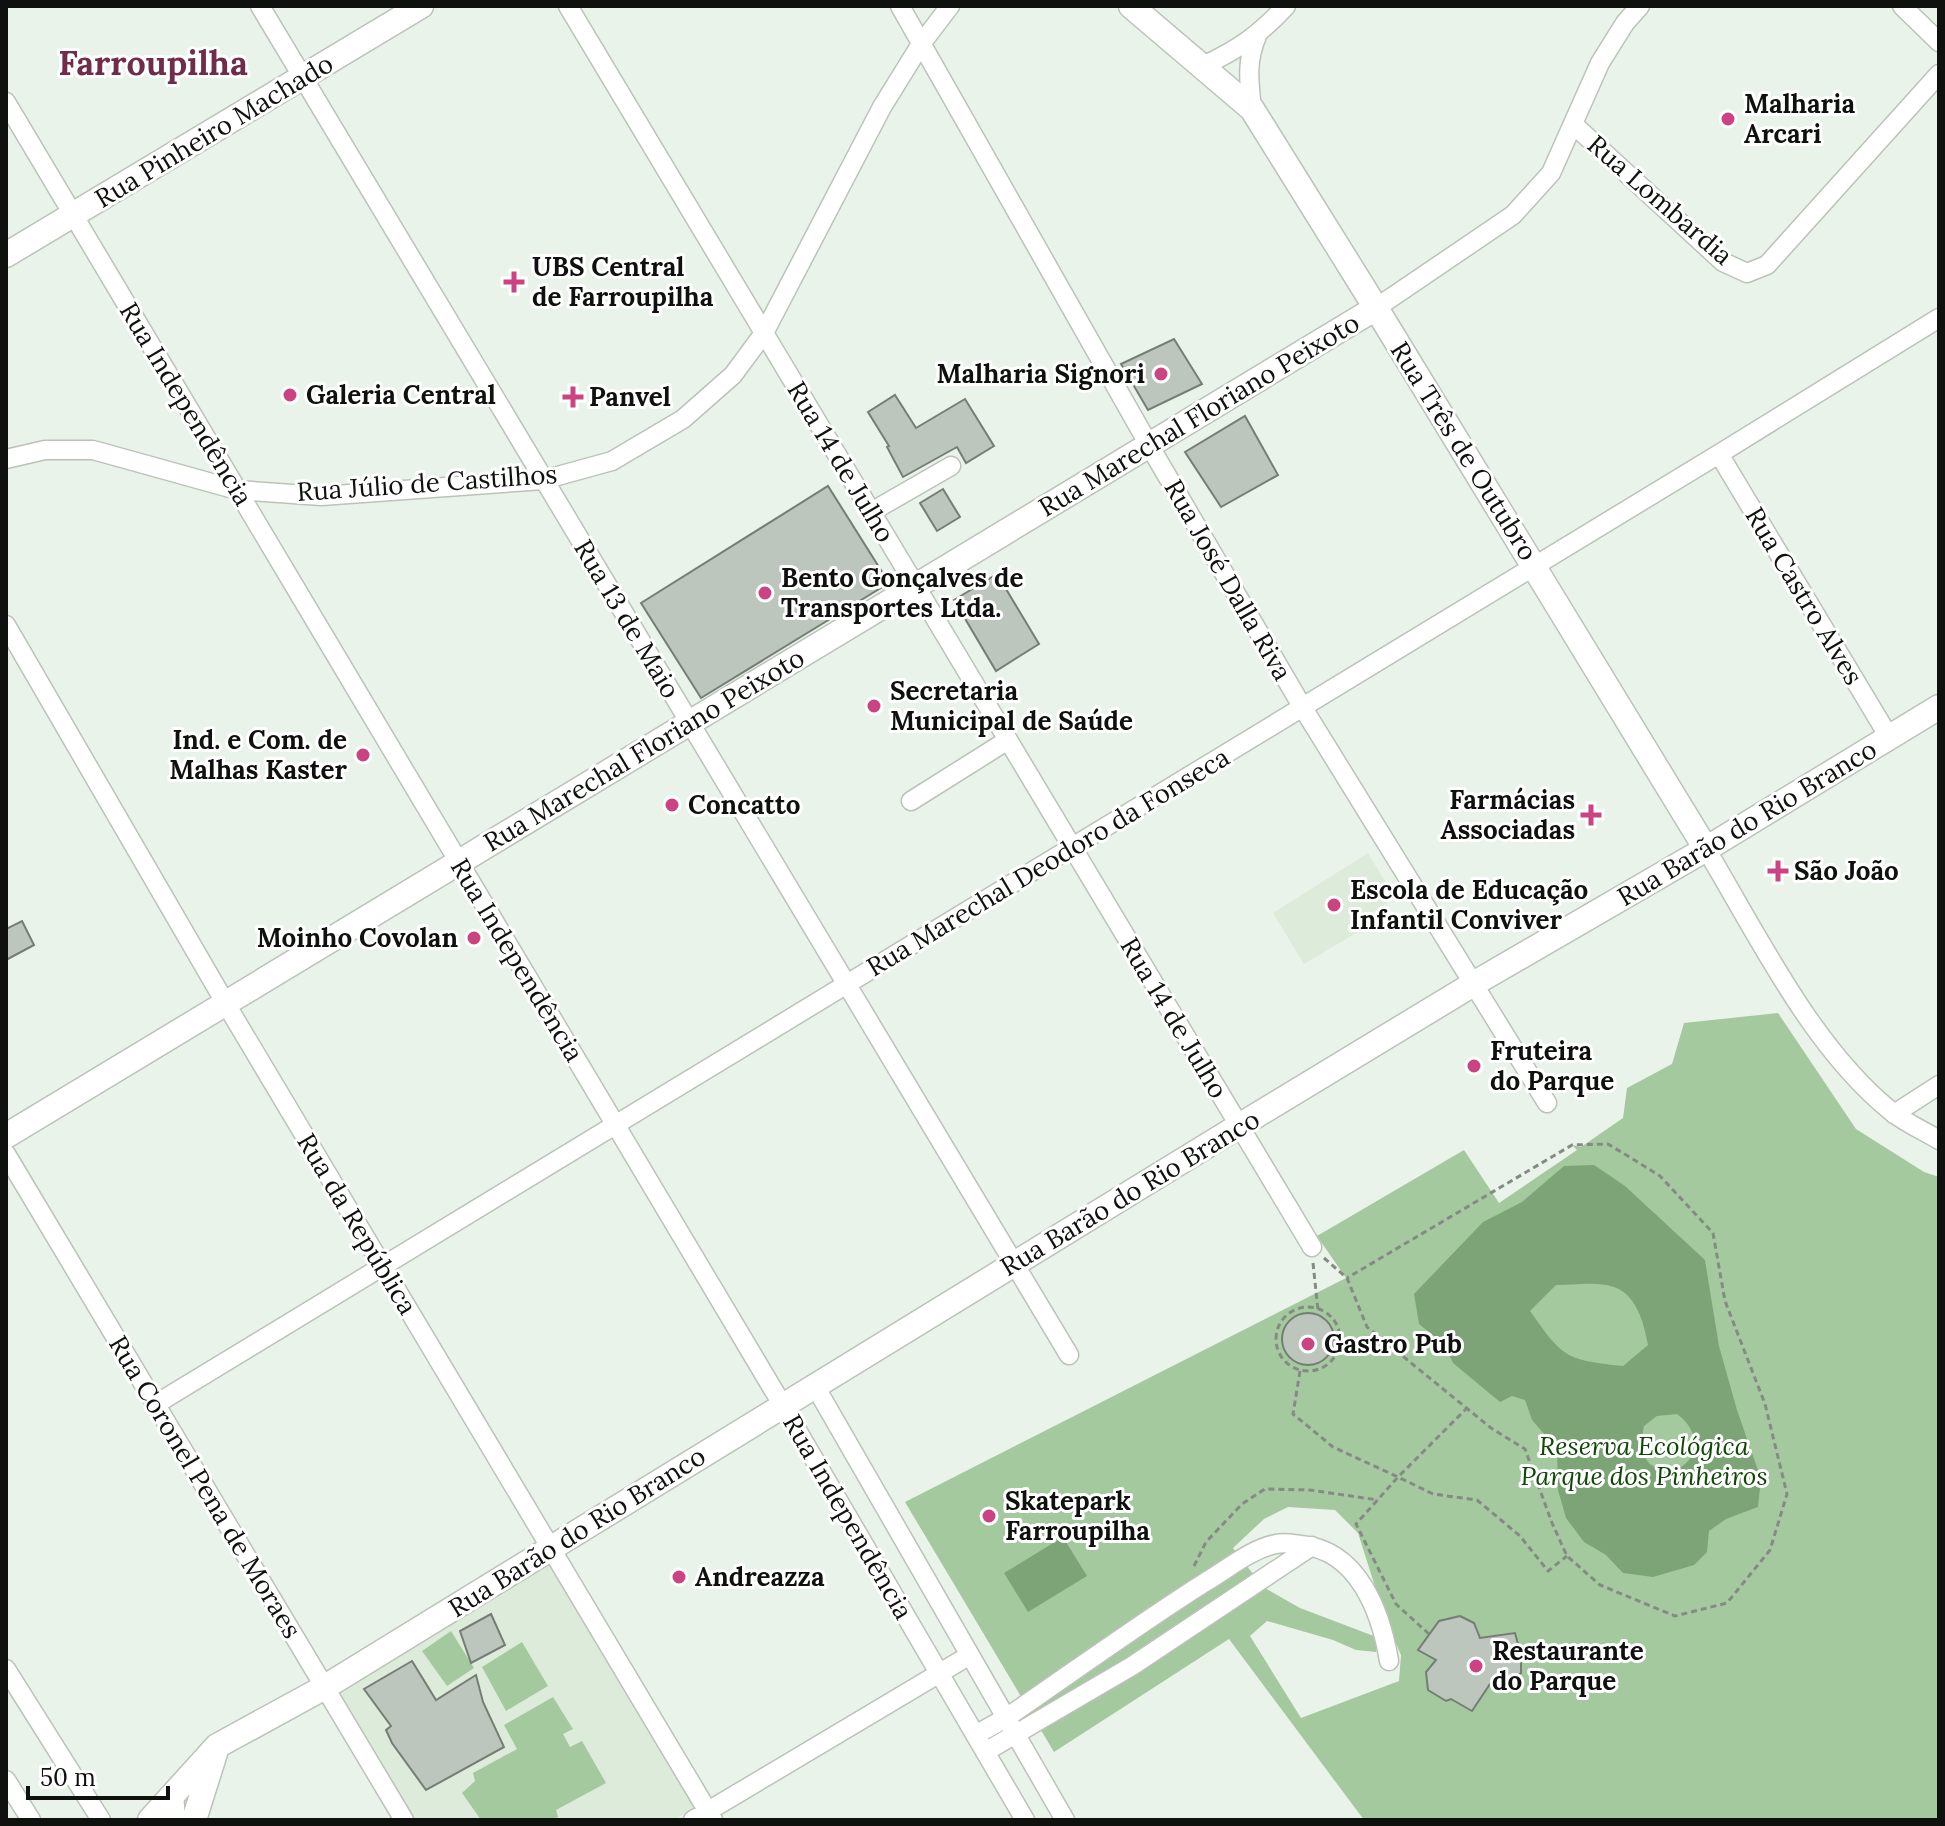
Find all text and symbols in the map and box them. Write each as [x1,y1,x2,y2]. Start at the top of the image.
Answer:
district label: Farroupilha [58,41,248,84]
street label: Rua Pinheiro Machado [89,46,339,215]
place label: Malharia Arcari [1744,87,1856,150]
marker: Malharia Arcari [1719,110,1737,128]
street label: Rua Lombardia [1581,128,1740,272]
place label: UBS Central de Farroupilha [532,250,714,313]
marker: UBS Central de Farroupilha [503,271,525,293]
street label: Rua Independência [113,296,260,511]
street label: Rua Marechal Floriano Peixoto [1032,306,1365,524]
street label: Rua Três de Outubro [1384,335,1545,566]
place label: Malharia Signori [936,357,1145,390]
marker: Malharia Signori [1152,365,1170,383]
street label: Rua 14 de Julho [780,375,902,548]
place label: Galeria Central [306,378,496,411]
place label: Panvel [589,380,671,413]
marker: Galeria Central [281,386,299,404]
marker: Panvel [564,388,582,406]
street label: Rua Júlio de Castilhos [296,457,558,508]
street label: Rua José Dalla Riva [1157,473,1299,686]
street label: Rua Castro Alves [1738,501,1870,691]
street label: Rua 13 de Maio [567,533,688,704]
place label: Bento Gonçalves de Transportes Ltda. [781,561,1023,624]
marker: Bento Gonçalves de Transportes Ltda. [756,584,774,602]
street label: Rua Marechal Floriano Peixoto [477,641,810,859]
place label: Secretaria Municipal de Saúde [890,674,1133,737]
marker: Secretaria Municipal de Saúde [865,697,883,715]
place label: Ind. e Com. de Malhas Kaster [169,723,348,786]
street label: Rua Barão do Rio Branco [1611,732,1882,913]
street label: Rua Marechal Deodoro da Fonseca [860,740,1235,983]
marker: Ind. e Com. de Malhas Kaster [354,746,372,764]
place label: Farmácias Associadas [1441,783,1575,846]
place label: Concatto [688,788,800,821]
marker: Concatto [663,796,681,814]
marker: Farmácias Associadas [1582,806,1600,824]
street label: Rua Independência [444,852,591,1067]
place label: São João [1794,854,1899,887]
marker: São João [1769,862,1787,880]
place label: Escola de Educação Infantil Conviver [1350,873,1588,936]
marker: Escola de Educação Infantil Conviver [1325,896,1343,914]
place label: Moinho Covolan [257,921,458,954]
marker: Moinho Covolan [465,929,483,947]
street label: Rua 14 de Julho [1113,931,1235,1104]
place label: Fruteira do Parque [1490,1034,1614,1097]
marker: Fruteira do Parque [1465,1057,1483,1075]
street label: Rua Barão do Rio Branco [994,1102,1265,1283]
street label: Rua da República [290,1127,425,1320]
place label: Gastro Pub [1324,1327,1462,1360]
street label: Rua Coronel Pena de Moraes [102,1329,309,1644]
marker: Gastro Pub [1299,1335,1317,1353]
street label: Rua Independência [776,1408,921,1625]
park label: Reserva Ecológica Parque dos Pinheiros [1520,1429,1768,1492]
street label: Rua Barão do Rio Branco [442,1439,711,1624]
place label: Skatepark Farroupilha [1005,1484,1150,1547]
marker: Skatepark Farroupilha [980,1507,998,1525]
place label: Andreazza [695,1560,825,1593]
marker: Andreazza [670,1568,688,1586]
place label: Restaurante do Parque [1492,1634,1644,1697]
marker: Restaurante do Parque [1467,1657,1485,1675]
scale bar [28,1750,168,1800]
text: 50 m [40,1762,96,1793]

